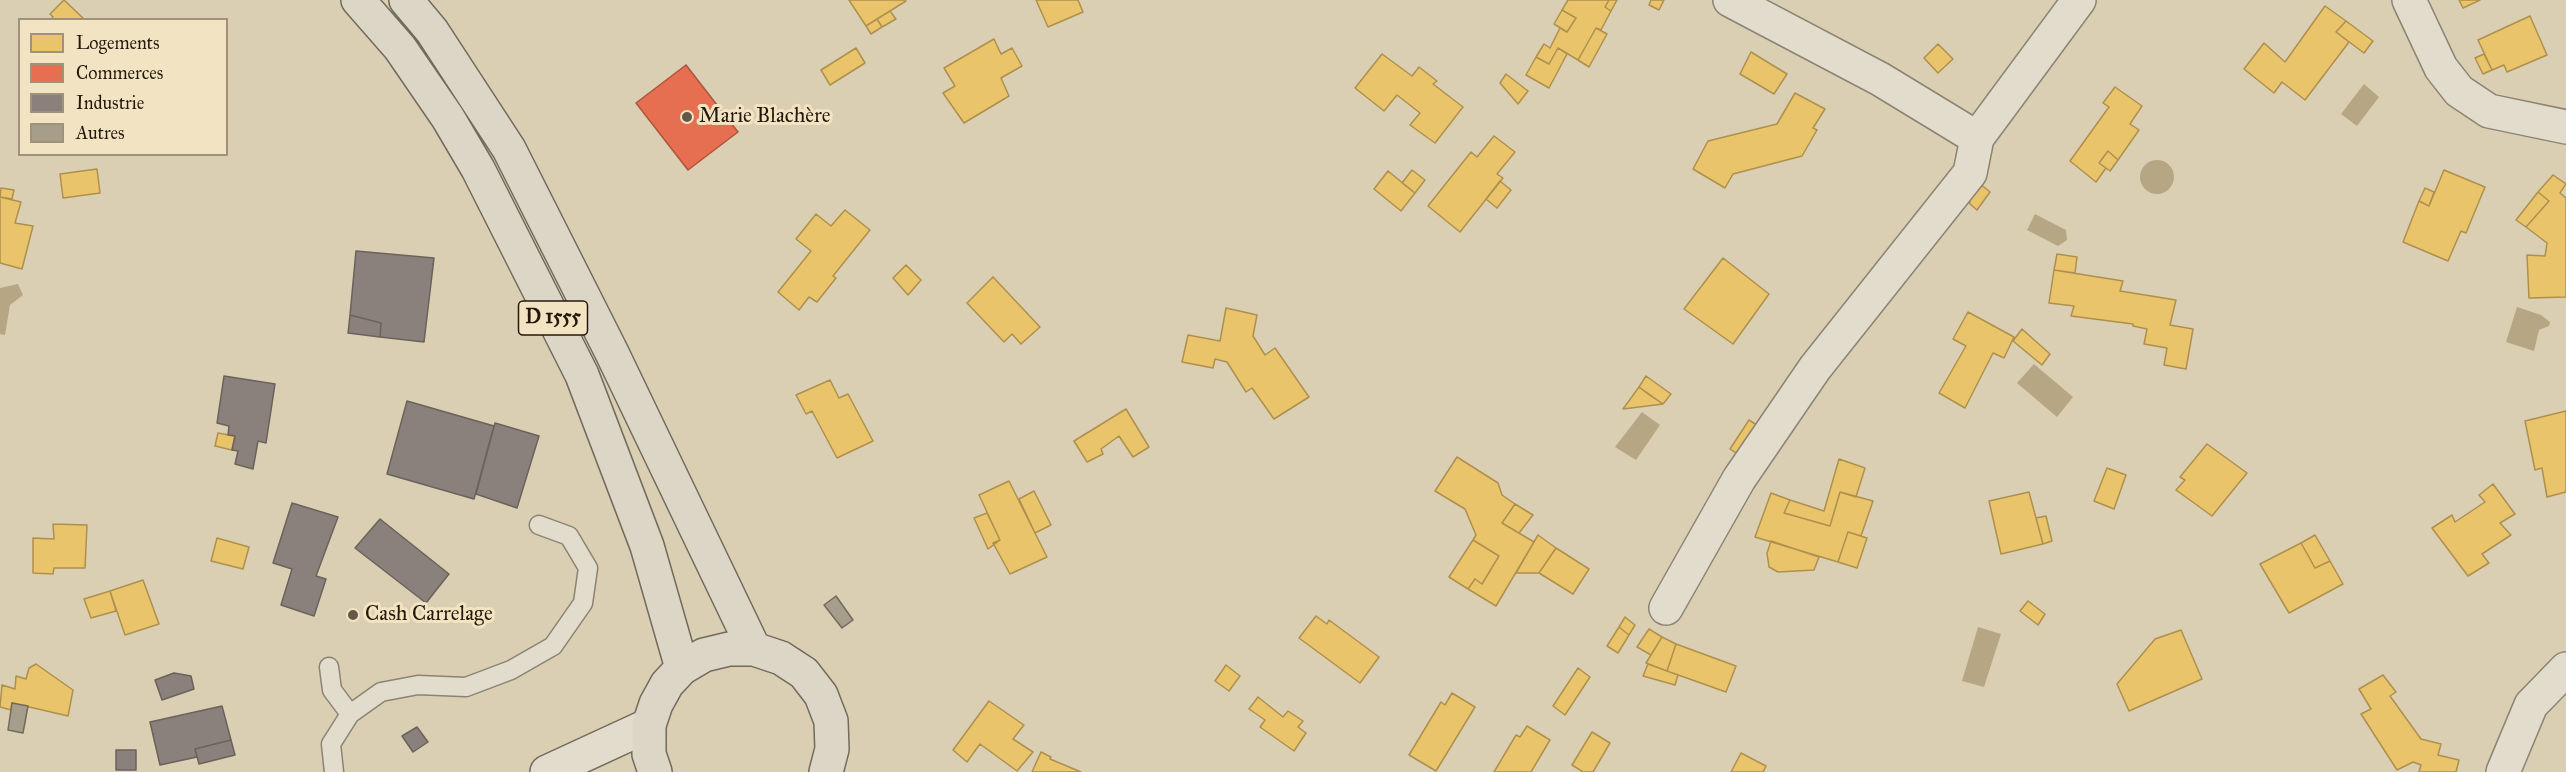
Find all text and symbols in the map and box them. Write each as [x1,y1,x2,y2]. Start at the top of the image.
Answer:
legend [18,18,228,156]
text: Logements [76,32,160,54]
text: Commerces [76,62,163,84]
text: Industrie [76,92,144,114]
place label: Marie Blachère [699,104,830,130]
marker: Marie Blachère [680,110,694,124]
text: Autres [76,122,125,144]
road number: D 1555 [518,301,588,335]
place label: Cash Carrelage [365,602,493,628]
marker: Cash Carrelage [346,608,360,622]

